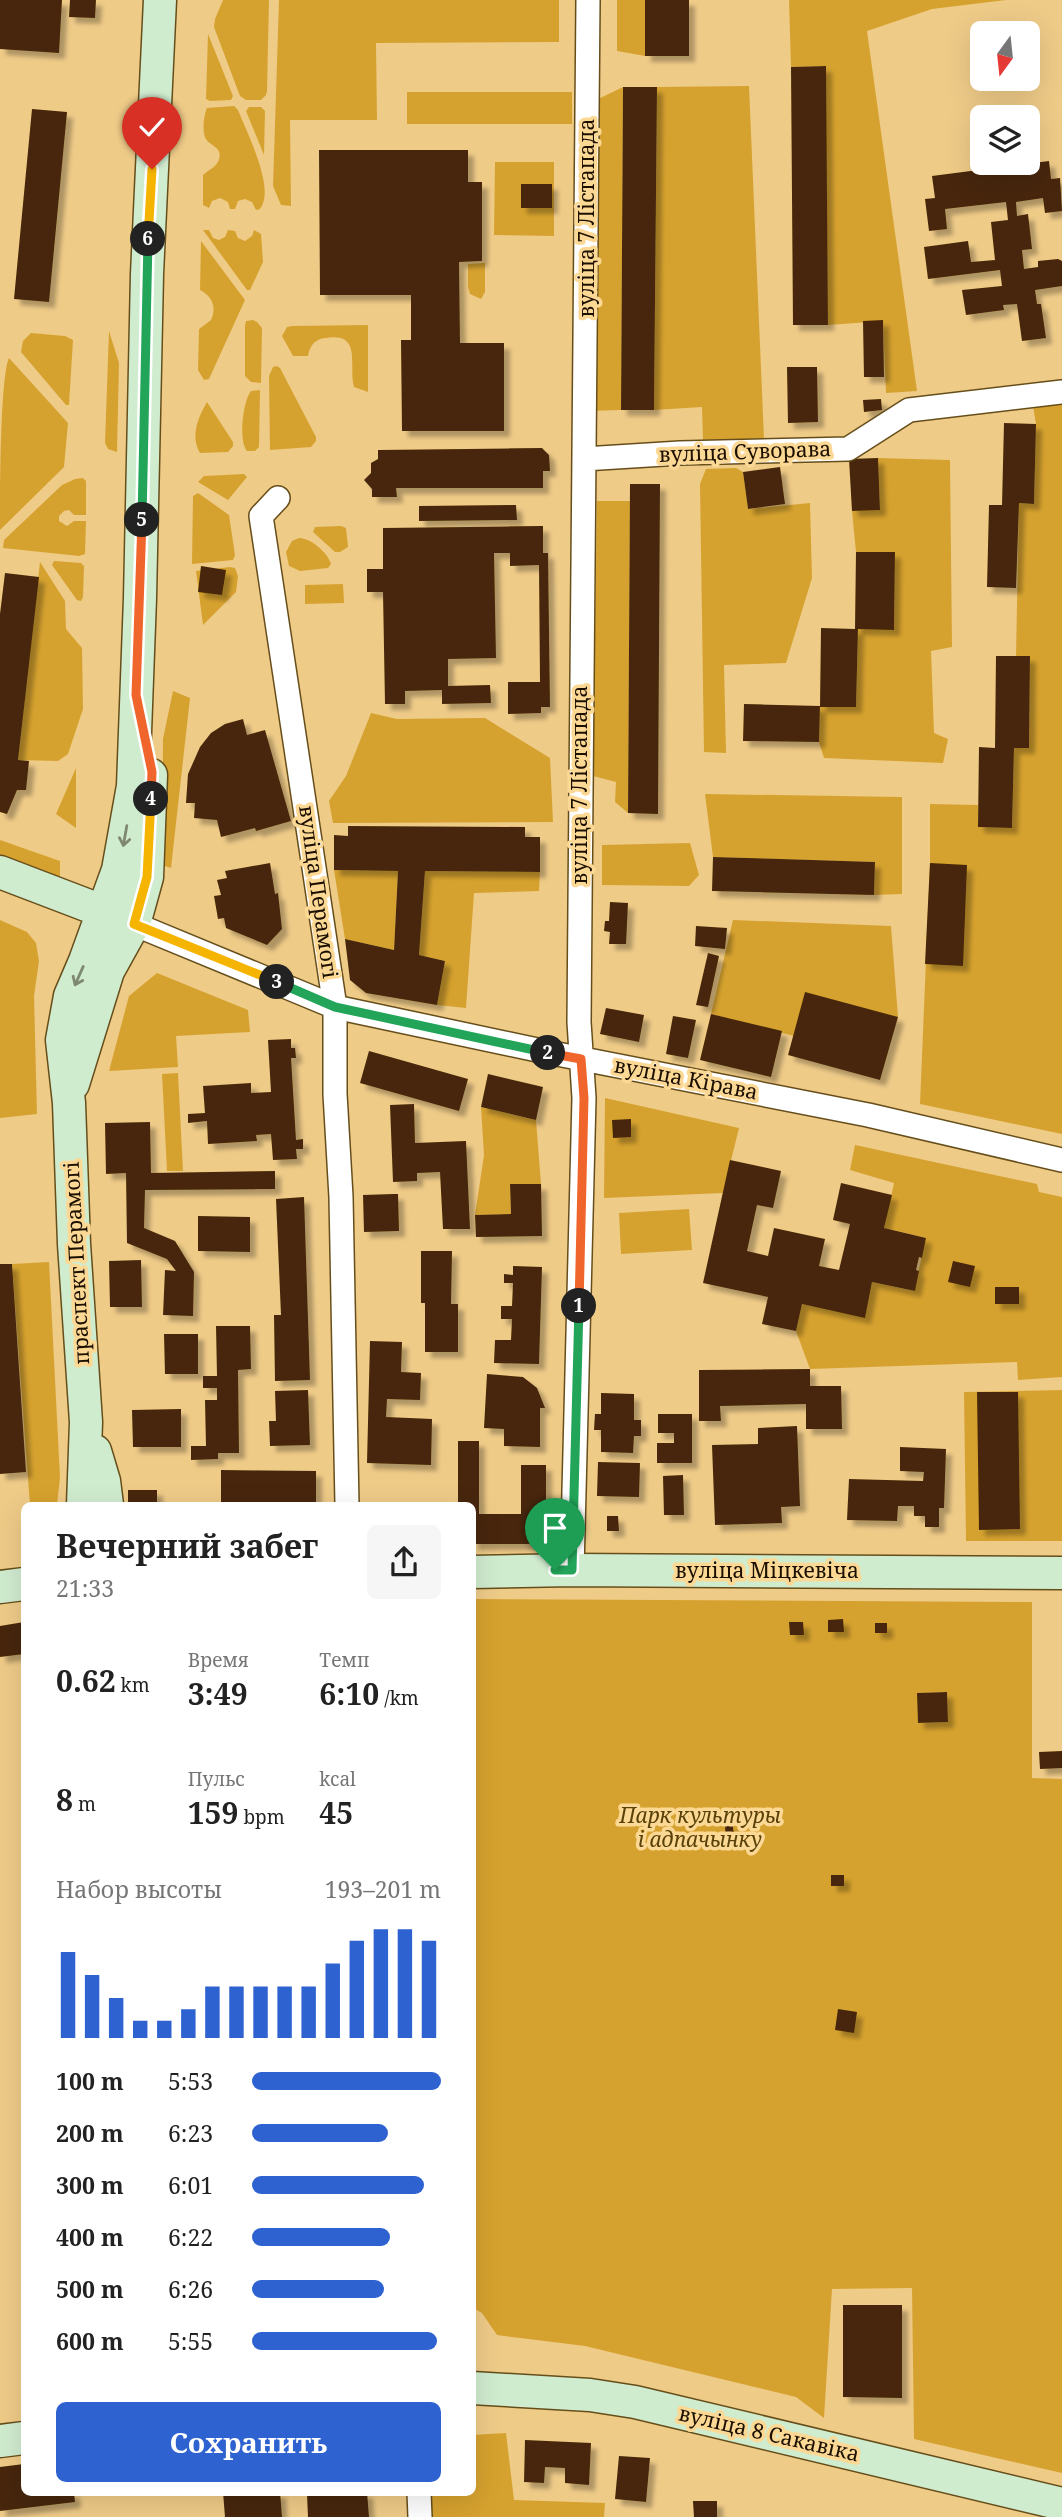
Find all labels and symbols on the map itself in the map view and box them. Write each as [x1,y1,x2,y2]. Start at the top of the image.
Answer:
north arrow [970,21,1040,91]
pin [122,97,182,169]
street label: вуліца 7 Лістапада [572,119,600,317]
pin: 6 [130,222,166,256]
street label: вуліца Суворава [658,434,832,468]
pin: 5 [124,503,160,538]
street label: вуліца 7 Лістапада [565,686,593,884]
pin: 4 [134,782,168,816]
street label: вуліца Перамогі [293,803,345,980]
one-way arrow [118,824,131,847]
one-way arrow [72,964,85,986]
pin: 3 [260,964,294,1000]
pin: 2 [530,1036,566,1070]
street label: вуліца Кірава [612,1050,760,1106]
street label: праспект Перамогі [57,1161,95,1365]
pin: 1 [562,1288,596,1324]
pin [525,1498,585,1570]
street label: вуліца Міцкевіча [675,1556,859,1584]
park label: Парк культуры і адпачынку [618,1801,781,1853]
street label: вуліца 8 Сакавіка [676,2399,862,2467]

